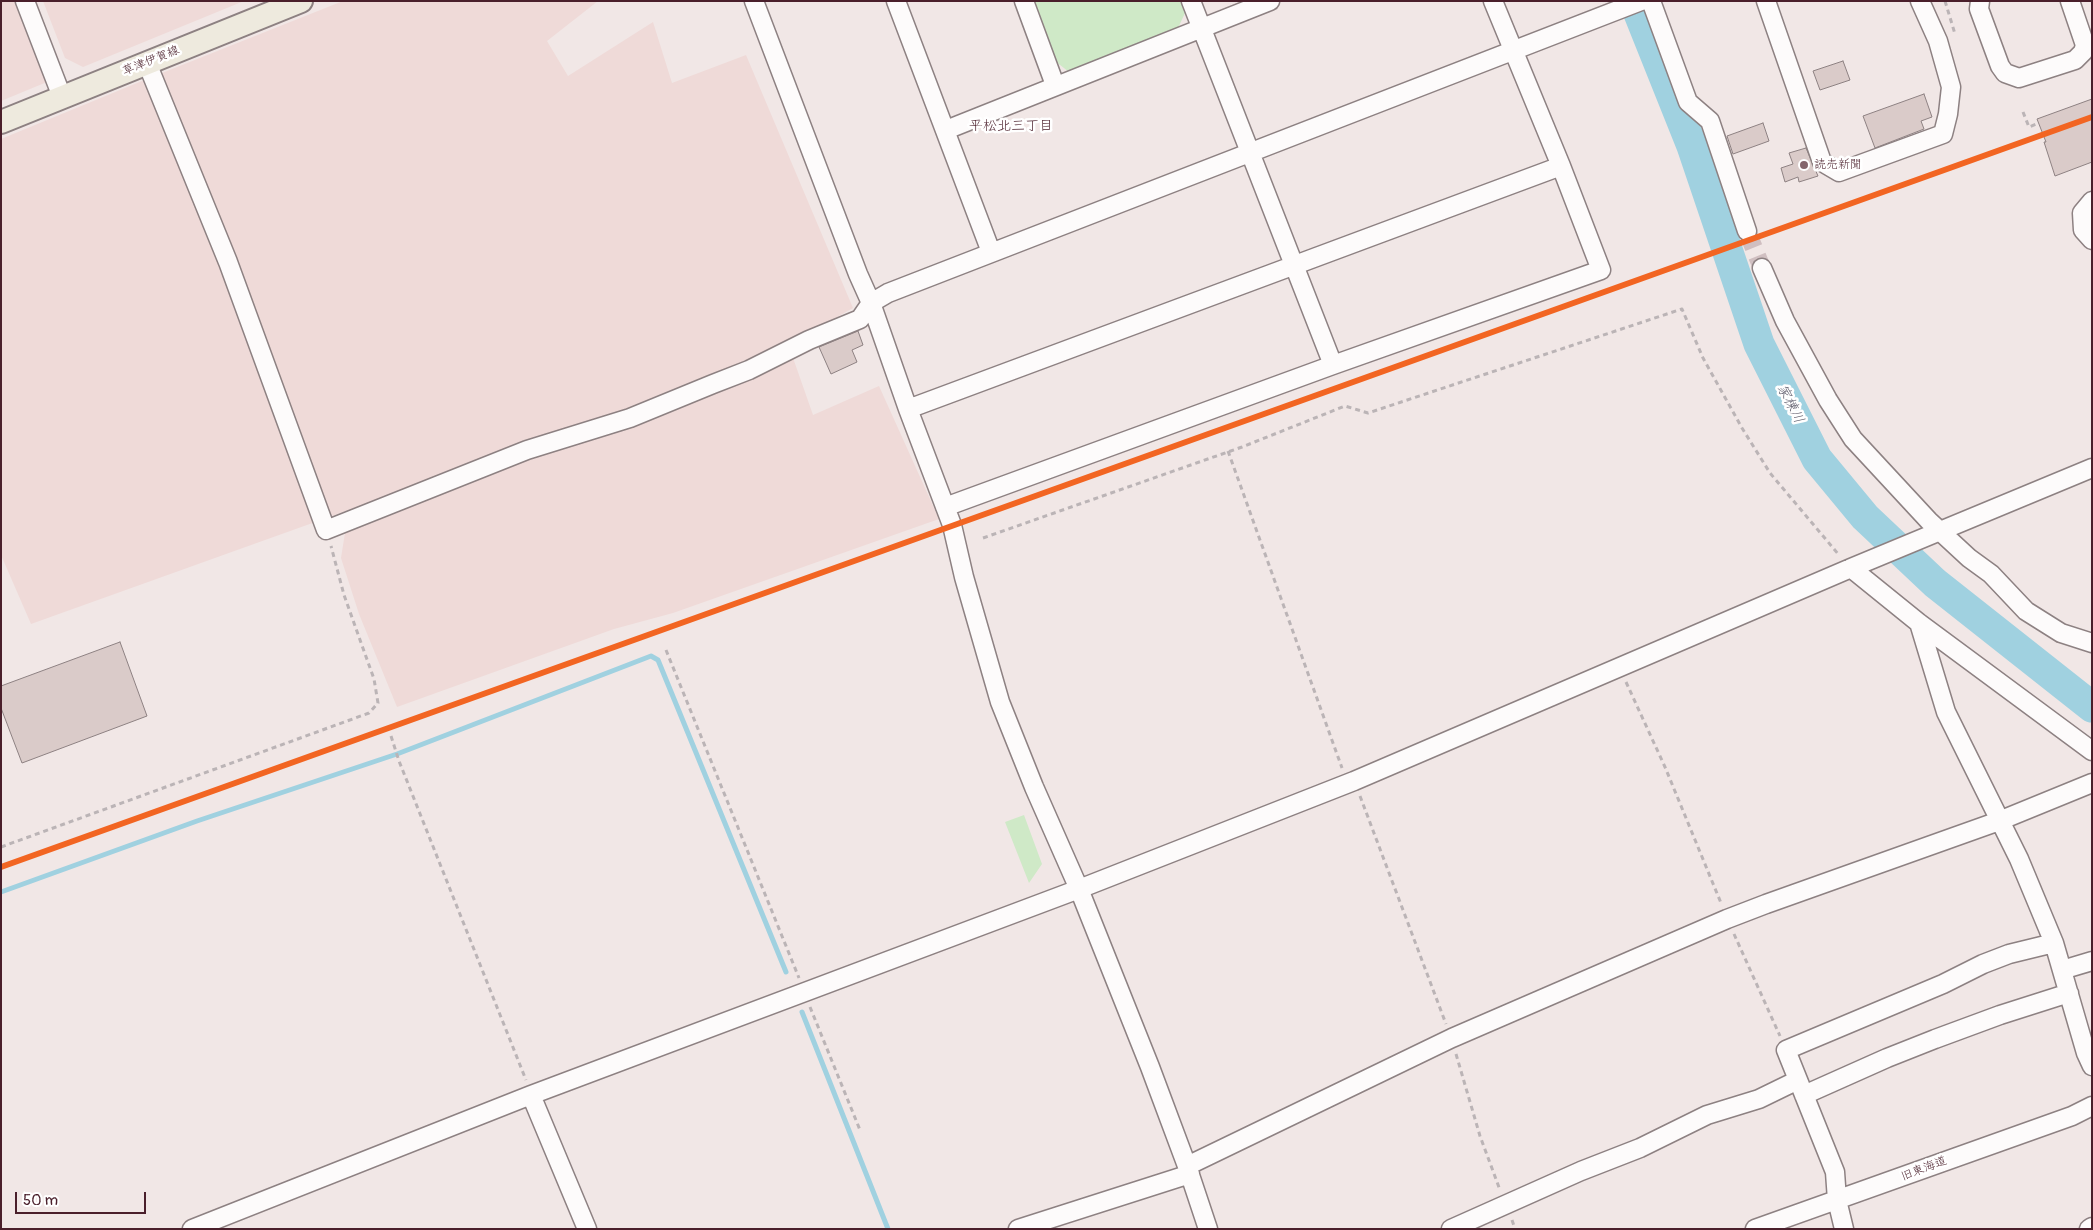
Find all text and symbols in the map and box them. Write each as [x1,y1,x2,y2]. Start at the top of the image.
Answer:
street label: 草津伊賀線 [120,43,182,79]
district label: 平松北三丁目 [969,118,1053,134]
place label: 読売新聞 [1814,158,1862,172]
marker: 読売新聞 [1798,159,1810,171]
water label: 家棟川 [1773,381,1807,427]
street label: 旧東海道 [1899,1154,1949,1184]
scale bar [18,1182,149,1214]
text: 50 m [23,1191,58,1210]

